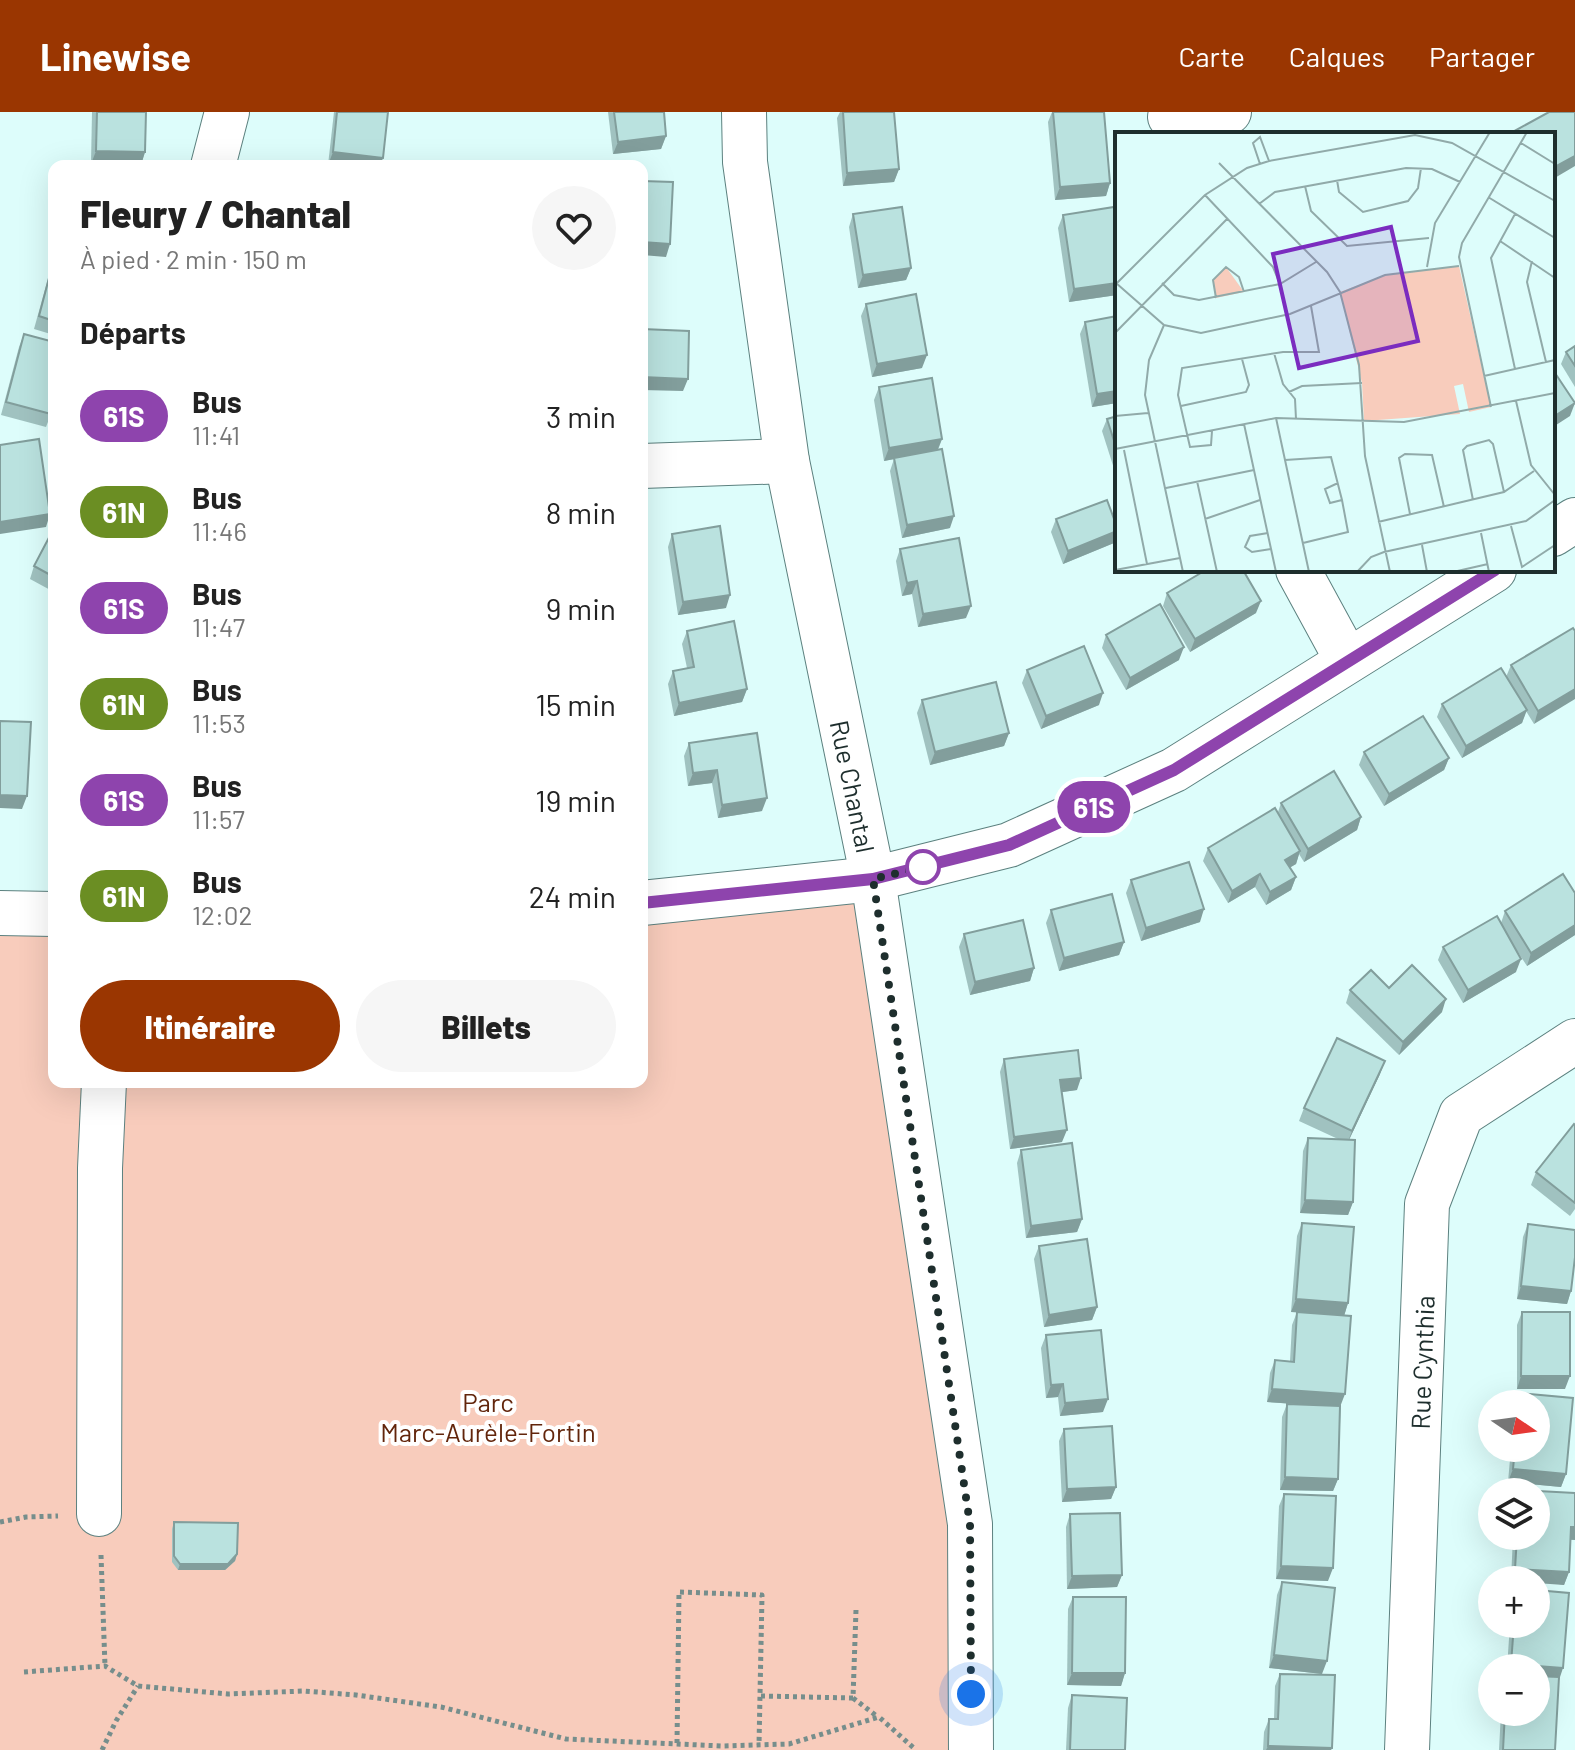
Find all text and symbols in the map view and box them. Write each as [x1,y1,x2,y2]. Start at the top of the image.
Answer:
text: Linewise [40,33,191,79]
text: Carte [1178,39,1245,73]
text: Calques [1289,39,1385,73]
text: Partager [1429,39,1535,73]
inset map [1115,132,1555,572]
button: heart [532,186,616,270]
text: Fleury / Chantal [80,190,351,236]
text: À pied · 2 min · 150 m [80,243,307,274]
text: Départs [80,314,186,350]
text: Bus [192,383,242,419]
text: 3 min [546,398,616,434]
text: 61S [103,399,145,433]
text: 11:41 [192,419,240,450]
text: Bus [192,479,242,515]
text: 8 min [546,494,616,530]
text: 61N [102,495,146,529]
text: 11:46 [192,515,247,546]
text: Bus [192,575,242,611]
text: 9 min [546,590,616,626]
text: 61S [103,591,145,625]
text: 11:47 [192,611,245,642]
text: Bus [192,671,242,707]
text: 15 min [535,686,616,722]
text: 61N [102,687,146,721]
text: 11:53 [192,707,246,738]
street label: Rue Chantal [825,717,883,855]
text: Bus [192,767,242,803]
line badge: 61S [1048,781,1140,833]
text: 19 min [535,782,616,818]
text: 61S [103,783,145,817]
text: 61S [1073,790,1115,824]
text: 11:57 [192,803,245,834]
unlabelled marker [906,850,940,884]
text: Bus [192,863,242,899]
text: 24 min [529,878,616,914]
text: 61N [102,879,146,913]
text: 12:02 [192,899,252,930]
button: Itinéraire [80,980,340,1072]
button: Billets [356,980,616,1072]
street label: Rue Cynthia [1403,1295,1439,1430]
park label: Parc Marc-Aurèle-Fortin [380,1386,596,1447]
north arrow [1478,1390,1550,1462]
map controls [1478,1390,1550,1726]
button: layers [1478,1478,1550,1550]
button: + [1478,1566,1550,1638]
button: − [1478,1654,1550,1726]
your location [951,1674,991,1714]

